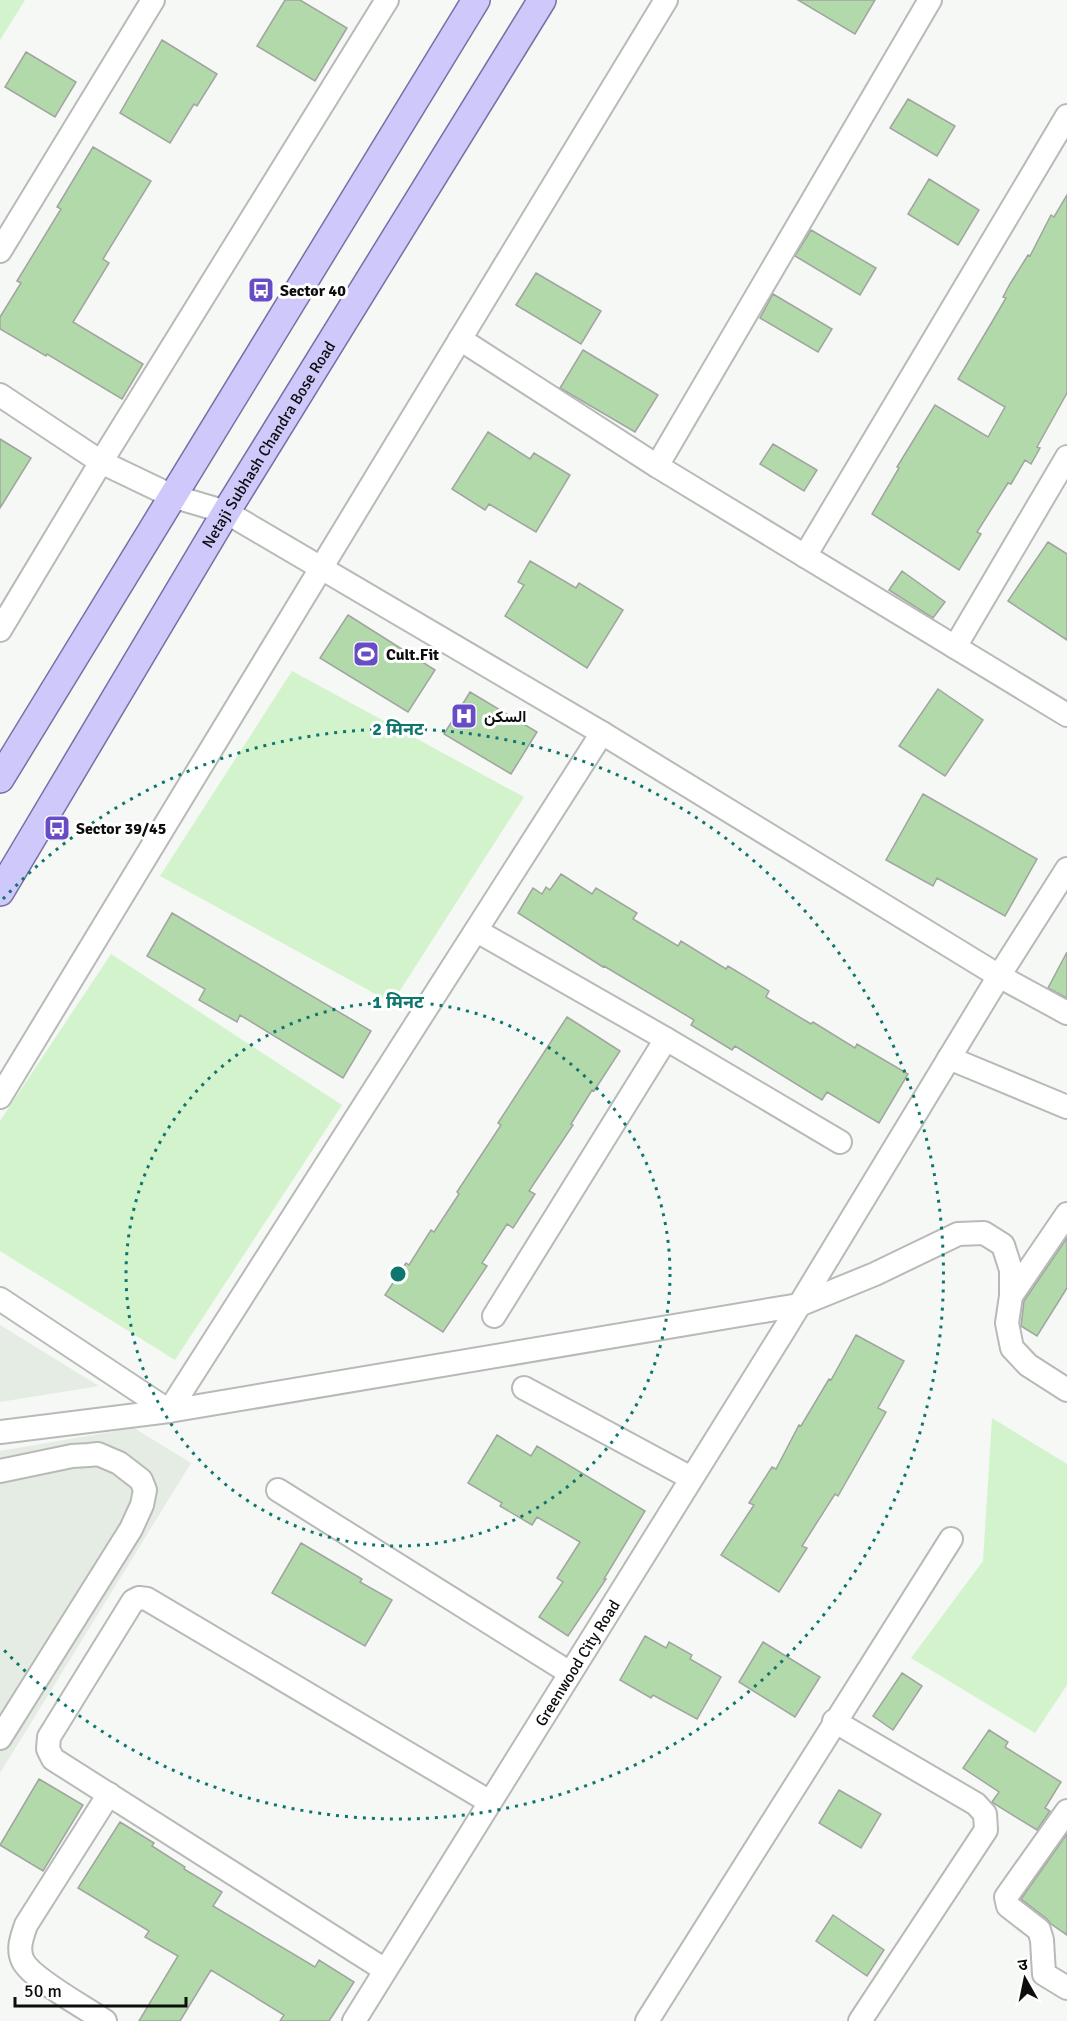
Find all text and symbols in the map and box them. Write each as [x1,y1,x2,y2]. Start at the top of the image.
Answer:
bus stop icon: Sector 40 [246,275,276,305]
place label: Sector 40 [280,281,346,301]
street label: Netaji Subhash Chandra Bose Road [198,338,340,552]
sports icon: Cult.Fit [351,639,381,669]
place label: Cult.Fit [386,645,439,665]
hospital icon: السكن [449,701,479,731]
place label: السكن [484,707,526,727]
text: 2 मिनट [372,718,424,740]
bus stop icon: Sector 39/45 [42,813,72,843]
place label: Sector 39/45 [76,819,166,839]
text: 1 मिनट [372,991,424,1013]
centre of rings [388,1264,408,1284]
street label: Greenwood City Road [531,1596,625,1730]
north arrow [995,1949,1055,2009]
text: उ [1017,1954,1030,1976]
scale bar [15,1970,186,2008]
text: 50 m [24,1980,62,2002]

